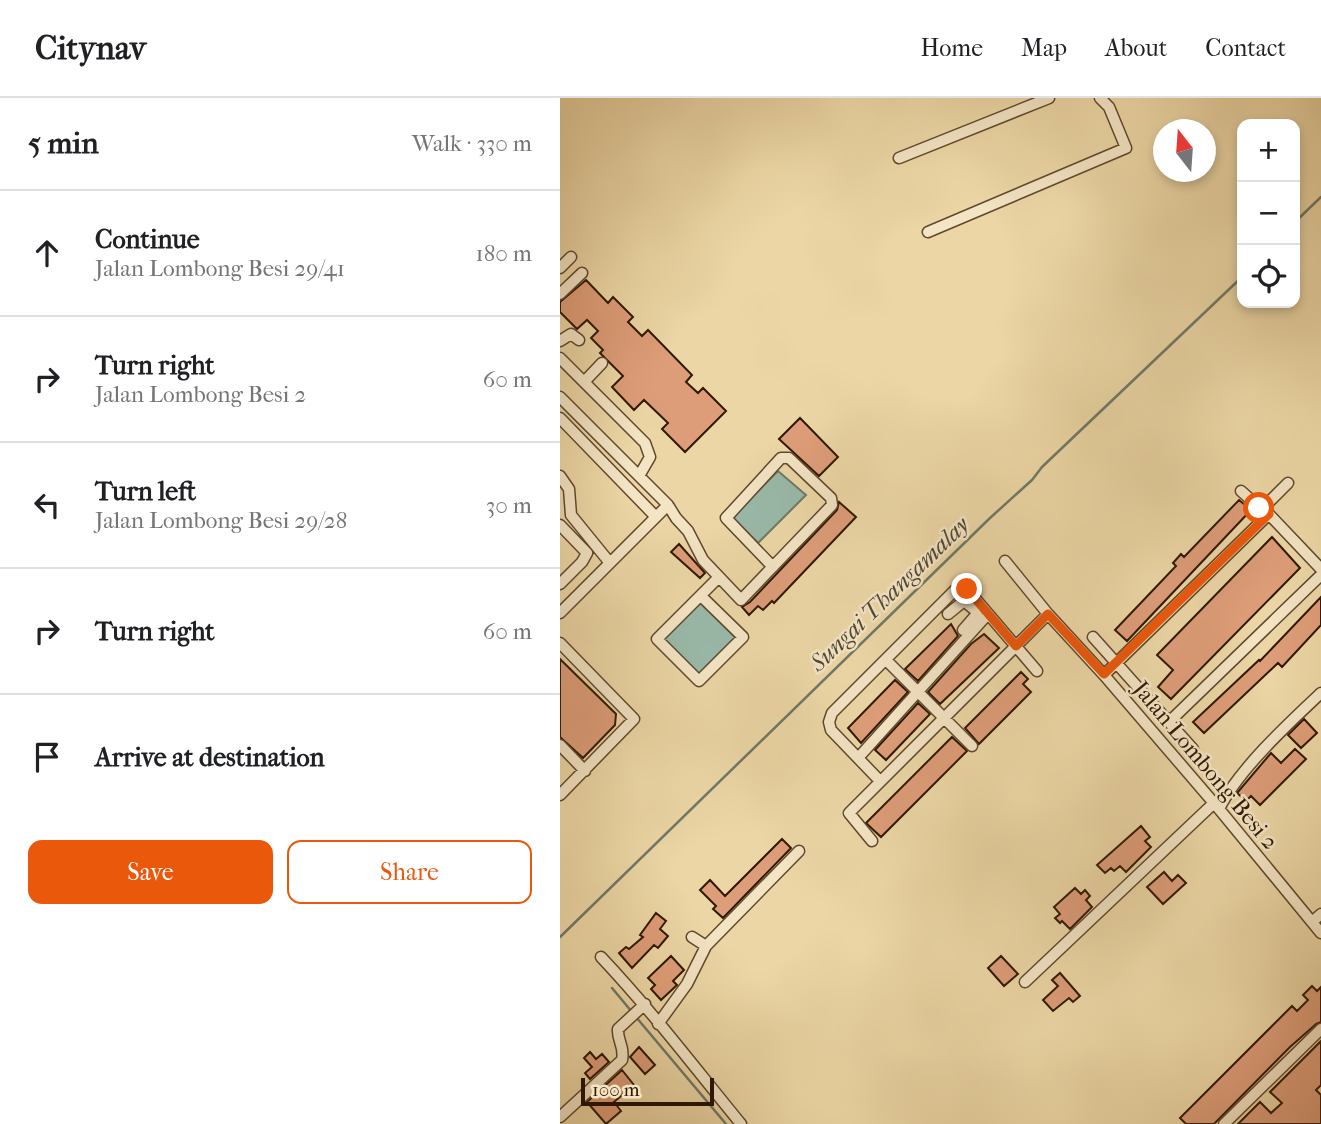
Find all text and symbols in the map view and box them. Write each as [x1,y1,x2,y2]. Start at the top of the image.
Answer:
text: Citynav [35,29,146,68]
text: Home [921,34,983,62]
text: Map [1021,34,1067,62]
text: About [1105,34,1167,62]
text: Contact [1205,34,1286,62]
north arrow [1153,119,1216,182]
map controls [1237,119,1300,308]
button: + [1237,119,1300,182]
text: 5 min [28,126,99,161]
text: Walk · 330 m [412,130,532,157]
button: − [1237,182,1300,245]
text: Continue [95,224,200,255]
icon: ahead [28,234,66,272]
text: 180 m [475,240,532,267]
button: locate [1237,245,1300,308]
text: Jalan Lombong Besi 29/41 [95,255,345,282]
text: Turn right [95,350,215,381]
icon: right [28,360,66,398]
text: 60 m [483,366,532,393]
text: Jalan Lombong Besi 2 [95,381,306,408]
text: Turn left [95,476,196,507]
icon: left [28,486,66,524]
text: 30 m [486,492,532,519]
route start [1243,492,1274,523]
text: Jalan Lombong Besi 29/28 [95,507,347,534]
water label: Sungai Thangamalay [803,510,975,678]
route end [951,573,982,604]
icon: right [28,612,66,650]
text: Turn right [95,616,215,647]
text: 60 m [483,618,532,645]
street label: Jalan Lombong Besi 2 [1126,674,1284,855]
icon: arrive [28,738,66,776]
text: Arrive at destination [95,742,325,773]
button: Save [28,840,273,904]
button: Share [287,840,532,904]
scale bar [581,1075,714,1107]
text: 100 m [592,1079,640,1101]

